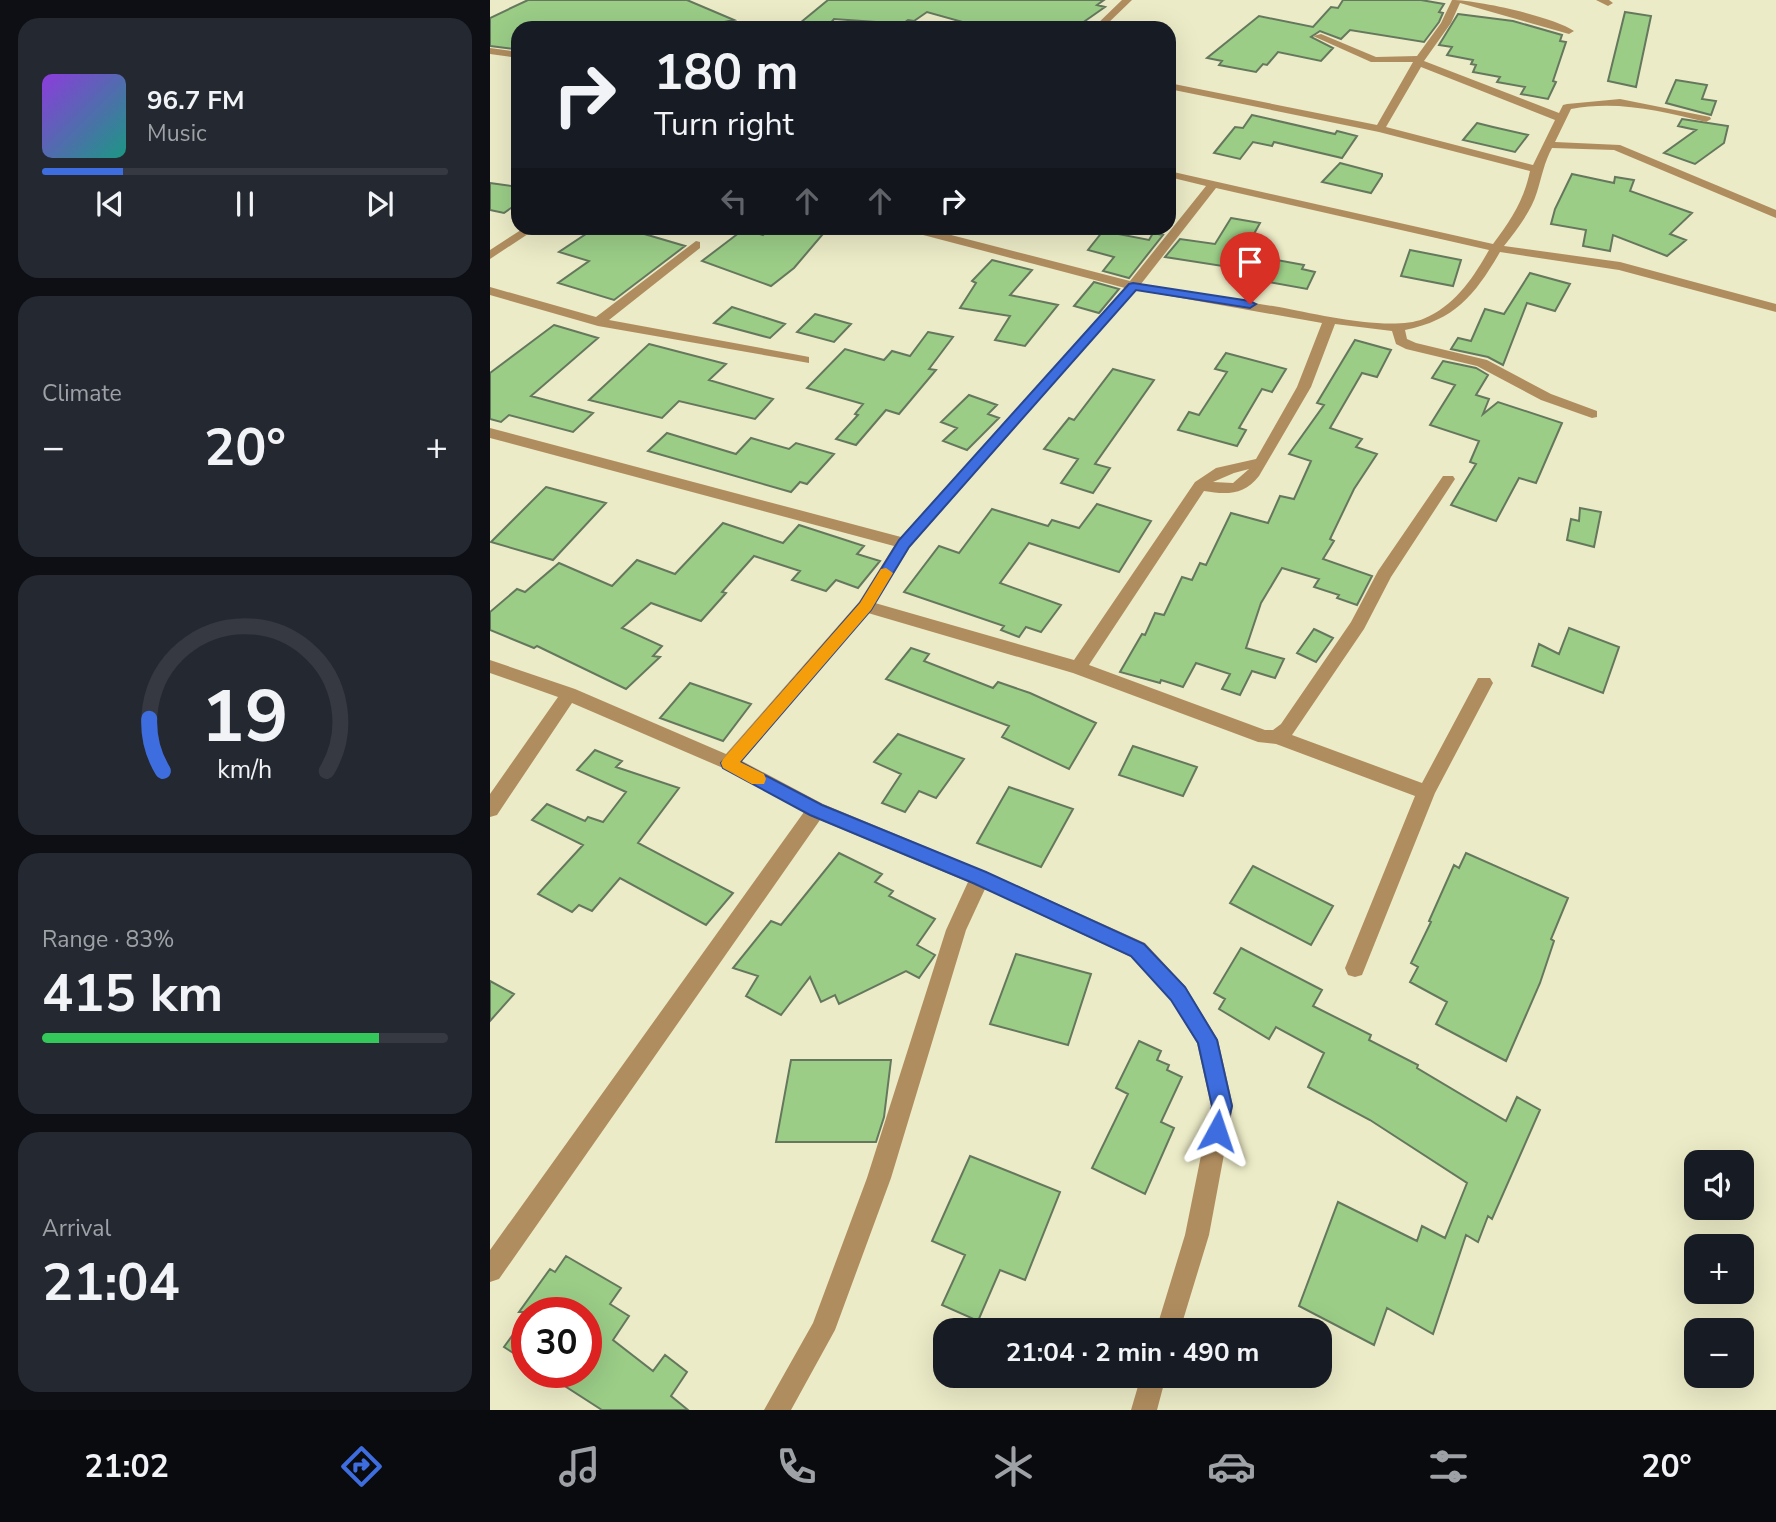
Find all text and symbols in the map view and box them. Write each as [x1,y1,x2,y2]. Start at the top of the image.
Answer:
text: 180 m [654,39,798,106]
icon: right [539,49,630,140]
text: 96.7 FM [147,83,244,118]
text: Turn right [654,103,794,146]
text: Music [147,118,207,149]
icon: left [715,182,753,220]
icon: ahead [788,182,826,220]
icon: ahead [861,182,899,220]
icon: right [934,182,972,220]
icon: previous [91,185,129,223]
icon: pause [226,185,264,223]
icon: next [361,185,399,223]
pin [1220,232,1280,304]
icon: arrive [1231,243,1269,281]
text: Climate [42,378,122,409]
text: 20° [204,412,286,483]
text: − [42,422,65,473]
text: + [425,422,448,473]
text: 19 [201,667,289,767]
text: km/h [217,753,273,787]
text: Range · 83% [42,924,174,955]
text: 415 km [42,958,223,1029]
position arrow [1180,1094,1254,1168]
map controls [1684,1150,1754,1388]
button: sound [1684,1150,1754,1220]
text: Arrival [42,1213,111,1244]
button: + [1684,1234,1754,1304]
text: 21:04 [42,1247,180,1318]
speed limit sign: 30 [511,1297,602,1388]
button: − [1684,1318,1754,1388]
text: 21:04 · 2 min · 490 m [1006,1335,1259,1370]
icon: directions [337,1442,386,1491]
icon: music [555,1442,604,1491]
icon: phone [772,1442,821,1491]
icon: climate [989,1442,1038,1491]
icon: car [1207,1442,1256,1491]
icon: filters [1424,1442,1473,1491]
text: 21:02 [84,1445,169,1488]
text: 20° [1641,1445,1692,1488]

